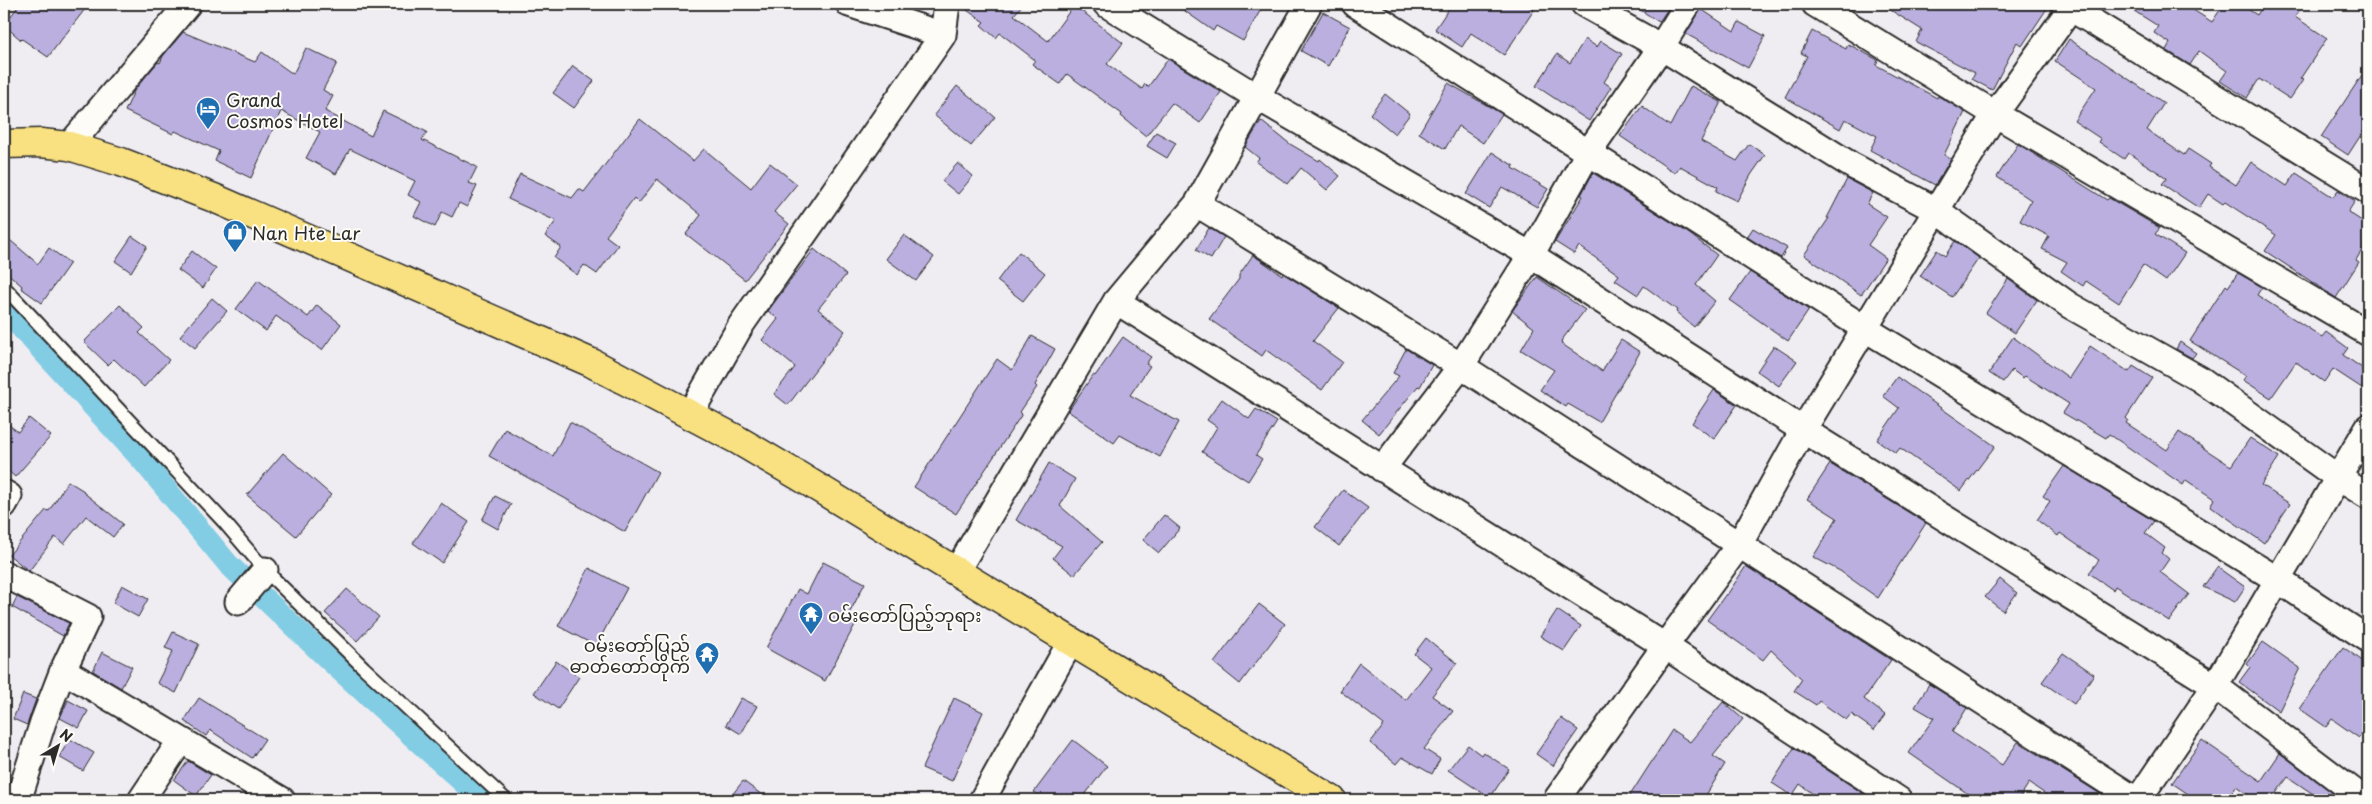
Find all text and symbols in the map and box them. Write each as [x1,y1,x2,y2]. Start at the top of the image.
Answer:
place label: Grand Cosmos Hotel [226,86,343,134]
hotel icon: Grand Cosmos Hotel [195,96,221,130]
shop icon: Nan Hte Lar [222,219,248,253]
place label: Nan Hte Lar [252,219,361,246]
temple icon: ဝမ်းတော်ပြည့်ဘုရား [798,601,824,635]
place label: ဝမ်းတော်ပြည့်ဘုရား [828,601,981,631]
place label: ဝမ်းတော်ပြည့် ဓာတ်တော်တိုက် [569,631,690,682]
temple icon: ဝမ်းတော်ပြည့် ဓာတ်တော်တိုက် [694,641,720,675]
north arrow [32,722,82,772]
text: N [55,724,77,747]

